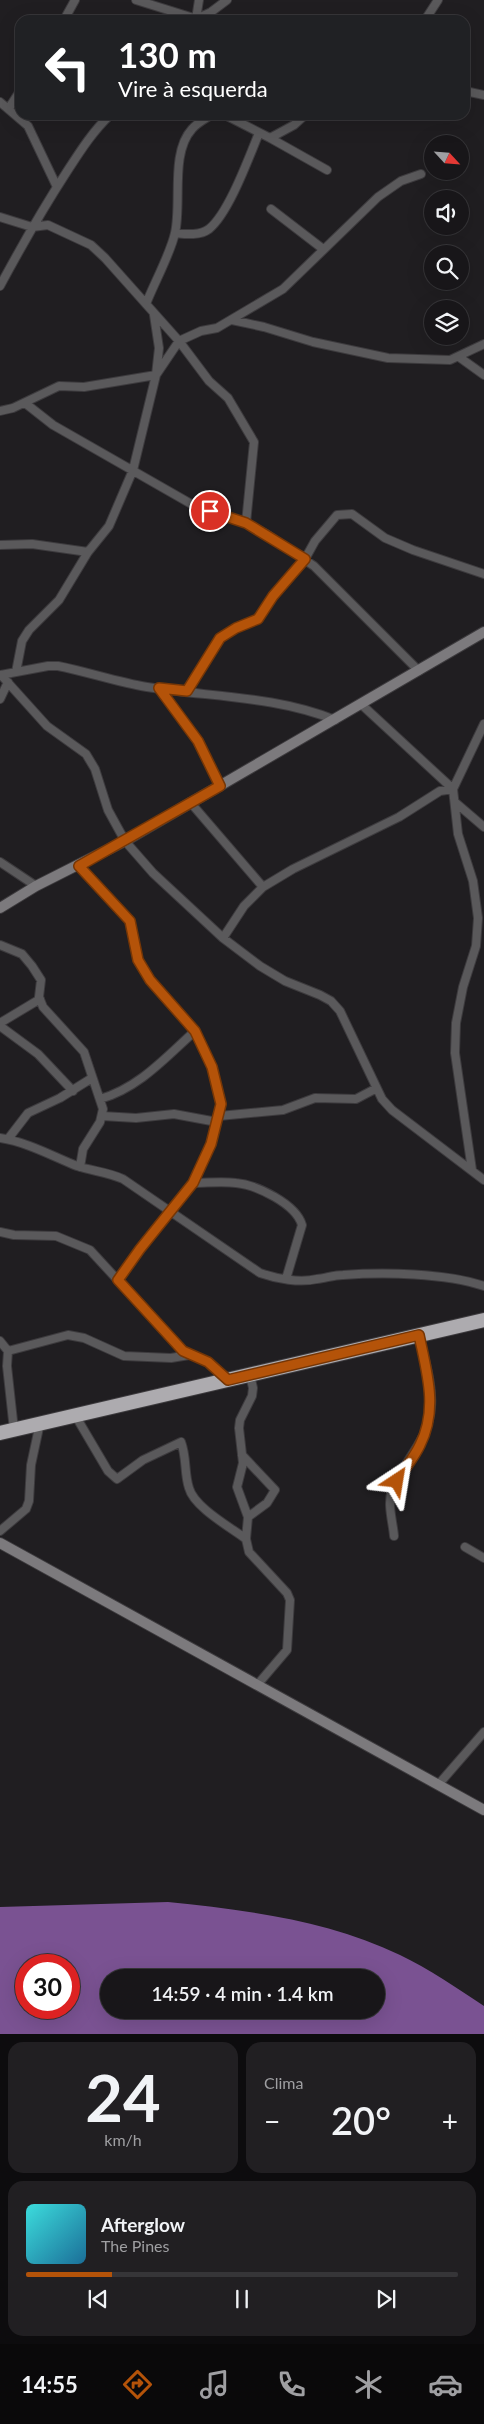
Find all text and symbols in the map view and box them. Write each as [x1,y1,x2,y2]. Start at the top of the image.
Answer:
text: 130 m [118,33,217,75]
icon: left [35,35,100,100]
text: Vire à esquerda [118,75,268,102]
north arrow [424,135,469,180]
map controls [424,135,469,345]
button: sound [424,190,469,235]
button: search [424,245,469,290]
button: layers [424,300,469,345]
pin [189,490,231,532]
icon: arrive [196,497,224,525]
position arrow [370,1454,422,1506]
speed limit sign: 30 [15,1954,80,2019]
text: 14:59 · 4 min · 1.4 km [152,1982,333,2005]
text: 24 [85,2058,161,2136]
text: Clima [264,2073,303,2092]
text: 20° [331,2097,391,2143]
text: − [264,2104,280,2138]
text: + [442,2104,458,2138]
text: km/h [104,2130,142,2149]
text: Afterglow [101,2213,185,2236]
text: The Pines [101,2236,170,2255]
icon: previous [84,2285,112,2313]
icon: pause [228,2285,256,2313]
icon: next [372,2285,400,2313]
icon: directions [120,2367,155,2402]
icon: music [197,2367,232,2402]
icon: phone [274,2367,309,2402]
icon: climate [351,2367,386,2402]
icon: car [428,2367,463,2402]
text: 14:55 [21,2371,78,2398]

